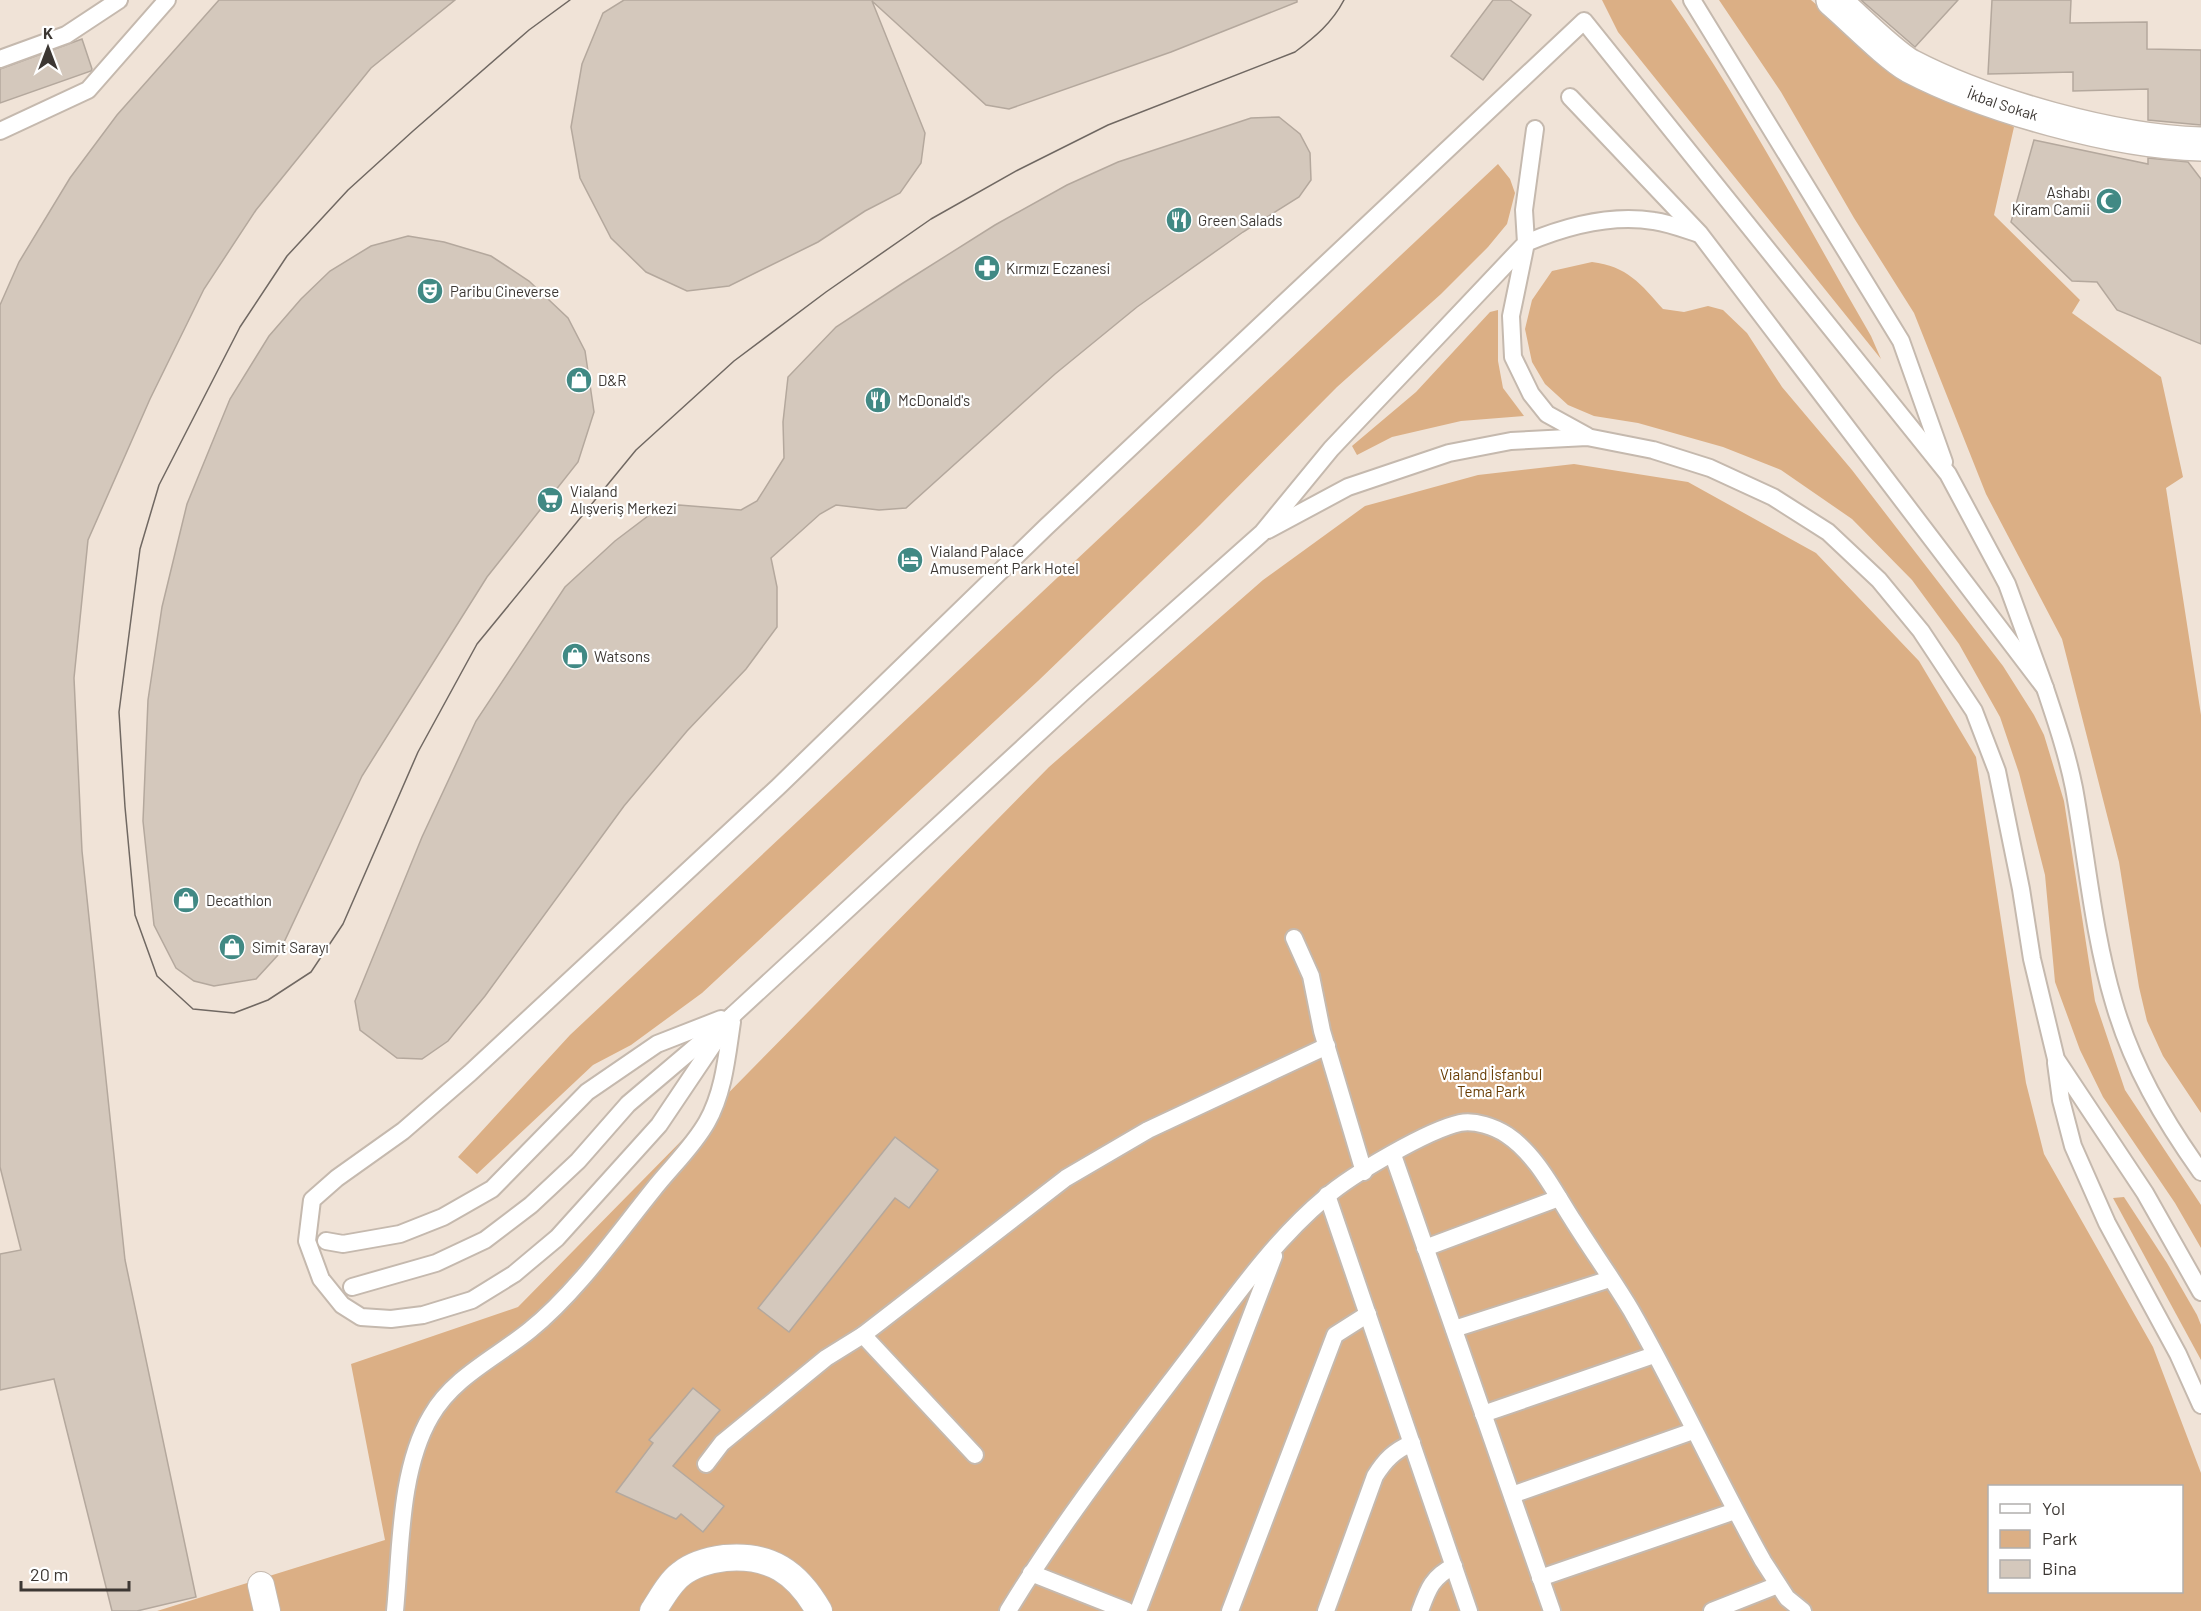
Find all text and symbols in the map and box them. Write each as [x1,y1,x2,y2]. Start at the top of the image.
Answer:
north arrow [18,18,78,78]
text: K [43,23,53,42]
street label: İkbal Sokak [1965,83,2041,124]
place label: Ashabı Kiram Camii [2012,183,2090,218]
mosque icon: Ashabı Kiram Camii [2094,186,2124,216]
restaurant icon: Green Salads [1164,205,1194,235]
place label: Green Salads [1198,211,1283,229]
pharmacy icon: Kırmızı Eczanesi [972,253,1002,283]
place label: Kırmızı Eczanesi [1006,259,1110,277]
theatre icon: Paribu Cineverse [415,276,445,306]
place label: Paribu Cineverse [450,282,559,300]
shop icon: D&R [564,365,594,395]
place label: D&R [598,371,626,389]
restaurant icon: McDonald's [863,385,893,415]
place label: McDonald's [898,391,970,409]
place label: Vialand Alışveriş Merkezi [570,482,677,517]
supermarket icon: Vialand Alışveriş Merkezi [535,485,565,515]
place label: Vialand Palace Amusement Park Hotel [930,542,1079,577]
hotel icon: Vialand Palace Amusement Park Hotel [895,545,925,575]
shop icon: Watsons [560,641,590,671]
place label: Watsons [594,647,650,665]
shop icon: Decathlon [171,885,201,915]
place label: Decathlon [206,891,272,909]
shop icon: Simit Sarayı [217,932,247,962]
place label: Simit Sarayı [252,938,329,956]
park label: Vialand İsfanbul Tema Park [1440,1065,1542,1100]
legend [1988,1485,2183,1593]
text: Yol [2042,1497,2065,1519]
text: Park [2042,1527,2077,1549]
scale bar [21,1554,129,1592]
text: Bina [2042,1557,2077,1579]
text: 20 m [30,1563,68,1585]

